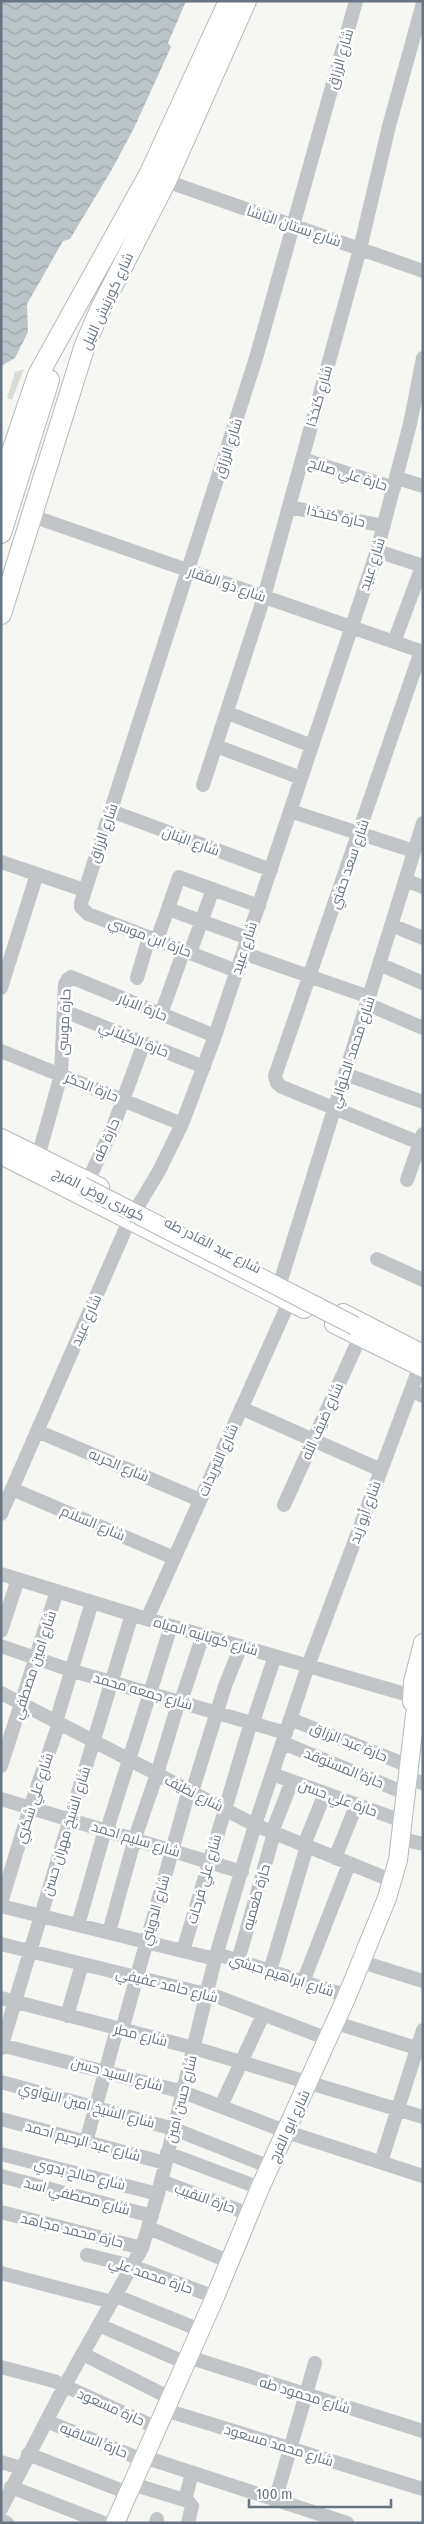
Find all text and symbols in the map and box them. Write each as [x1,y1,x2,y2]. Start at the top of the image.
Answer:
street label: شارع الرزاق [324,27,357,91]
street label: شارع بستان الباشا [244,202,343,251]
street label: شارع كورنيش النيل [78,250,137,352]
street label: شارع كتخذا [303,364,336,429]
street label: شارع الرزاق [211,416,246,480]
street label: حارة علي صالح [305,454,389,497]
street label: حارة كتخذا [305,502,367,531]
street label: شارع عبيد [356,536,389,593]
street label: شارع ذو الفقار [185,563,268,606]
street label: شارع الرزاق [85,801,122,865]
street label: شارع سعد حفني [326,817,376,912]
street label: شارع البنان [160,823,222,860]
street label: حارة ابن موسي [105,914,194,963]
street label: شارع عبيد [228,920,261,977]
street label: حارة موسى [54,988,75,1056]
street label: حارة الابار [115,990,170,1025]
street label: شارع محمد الحلواني [326,994,381,1111]
street label: حارة الكيلاني [95,1018,171,1064]
street label: حارة الحكر [61,1069,121,1106]
street label: حارة طه [89,1116,123,1164]
street label: كوبرى روض الفرج [50,1164,148,1225]
street label: شارع عبد القادر طه [161,1214,264,1277]
street label: شارع عبيد [68,1292,105,1349]
street label: شارع ضيف الله [297,1380,347,1462]
street label: شارع التبريدات [195,1421,242,1499]
street label: شارع الحريه [86,1445,151,1486]
street label: شارع أبو زيد [345,1478,385,1546]
street label: شارع السلام [58,1502,128,1546]
street label: شارع امين مصطفي [9,1609,63,1722]
street label: شارع كوبانيه المياه [152,1613,260,1660]
street label: شارع جمعه محمد [91,1669,194,1714]
street label: حارة عبد الرزاق [308,1719,390,1766]
street label: حارة المستوقد [302,1745,386,1792]
street label: شارع علي شكري [12,1751,60,1847]
street label: شارع الشيخ مهران حسن [39,1764,94,1898]
street label: شارع نظيف [162,1771,226,1815]
street label: حارة علي حسن [295,1776,380,1823]
street label: شارع سليم احمد [89,1818,182,1862]
street label: شارع علي فرحات [184,1832,228,1927]
street label: حارة طعميه [239,1862,274,1932]
street label: شارع الدويني [137,1873,177,1948]
street label: شارع ابراهيم حبشي [227,1951,336,2002]
street label: شارع حامد عفيفي [113,1965,220,2009]
street label: شارع مطر [112,2020,169,2050]
street label: شارع السيد حسن [69,2054,165,2095]
street label: شارع حسن امين [162,2054,201,2145]
street label: شارع الشيخ امين النواوي [16,2079,157,2135]
street label: شارع ابو الفرج [265,2087,314,2165]
street label: شارع عبد الرحيم احمد [23,2118,142,2166]
street label: شارع صالح بدوي [32,2155,127,2197]
street label: شارع مصطفي اسد [21,2174,132,2222]
street label: حارة النقيب [172,2180,237,2217]
street label: حارة محمد مجاهد [19,2210,125,2251]
street label: حارة محمد علي [106,2253,195,2301]
street label: شارع محمود طه [257,2374,352,2417]
street label: حارة مسعود [75,2385,147,2430]
street label: حارة الساقيه [57,2419,130,2462]
street label: شارع محمد مسعود [222,2421,335,2470]
scale bar [249,2476,392,2508]
text: 100 m [256,2485,293,2503]

